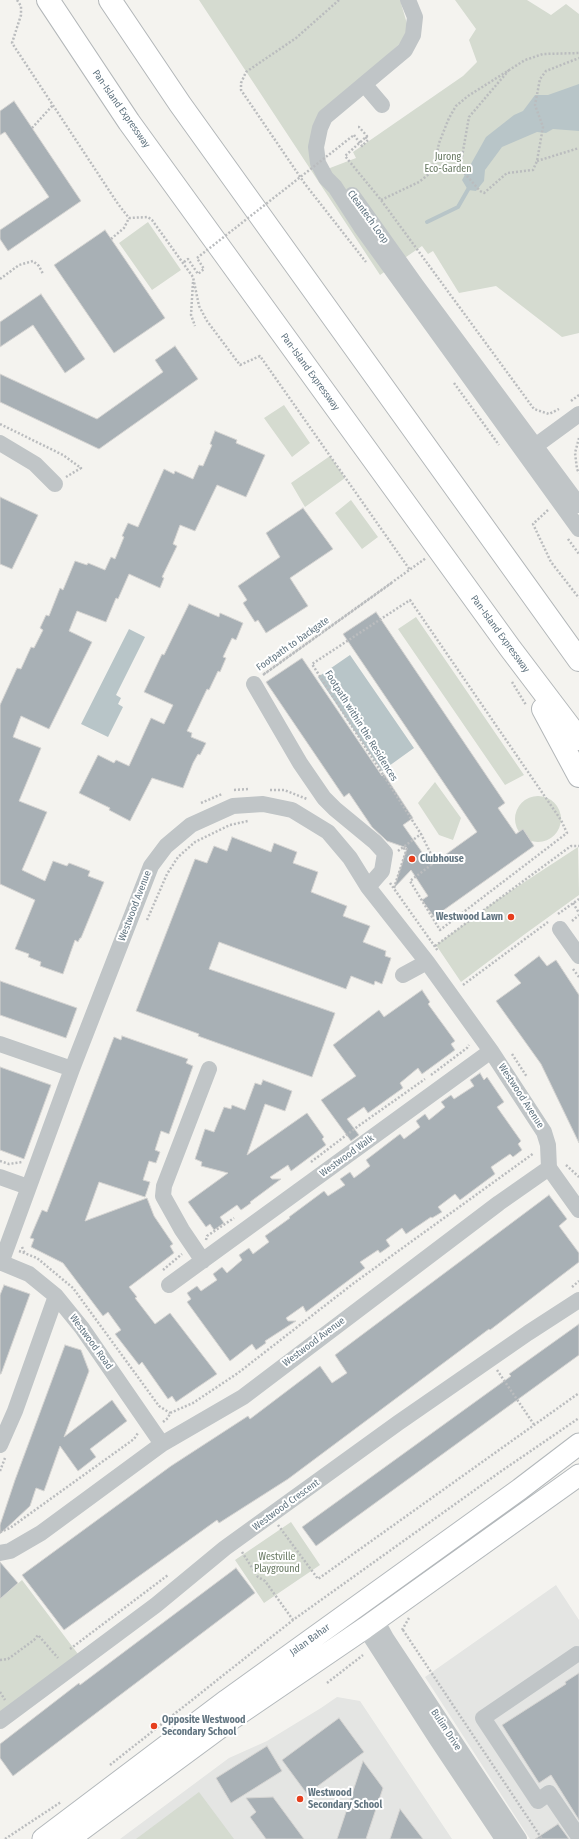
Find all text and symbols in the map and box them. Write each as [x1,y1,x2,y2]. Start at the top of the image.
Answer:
street label: Pan-Island Expressway [90,68,152,150]
park label: Jurong Eco-Garden [425,151,471,174]
street label: Cleantech Loop [345,188,391,246]
street label: Pan-Island Expressway [278,331,342,413]
street label: Pan-Island Expressway [468,593,532,675]
street label: Footpath to backgate [254,614,332,674]
street label: Footpath within the Residences [322,668,400,784]
place label: Clubhouse [420,853,464,865]
marker: Clubhouse [407,854,417,864]
street label: Westwood Avenue [116,869,154,943]
place label: Westwood Lawn [436,911,503,923]
marker: Westwood Lawn [506,912,516,922]
street label: Westwood Avenue [496,1061,546,1131]
street label: Westwood Walk [318,1132,376,1180]
street label: Westwood Road [67,1312,115,1372]
street label: Westwood Avenue [281,1315,347,1369]
street label: Westwood Crescent [250,1477,322,1533]
park label: Westville Playground [254,1551,300,1574]
street label: Jalan Bahar [288,1621,332,1659]
street label: Bulim Drive [428,1707,464,1753]
place label: Opposite Westwood Secondary School [162,1714,246,1738]
marker: Opposite Westwood Secondary School [149,1721,159,1731]
place label: Westwood Secondary School [308,1787,382,1810]
marker: Westwood Secondary School [295,1794,305,1804]

